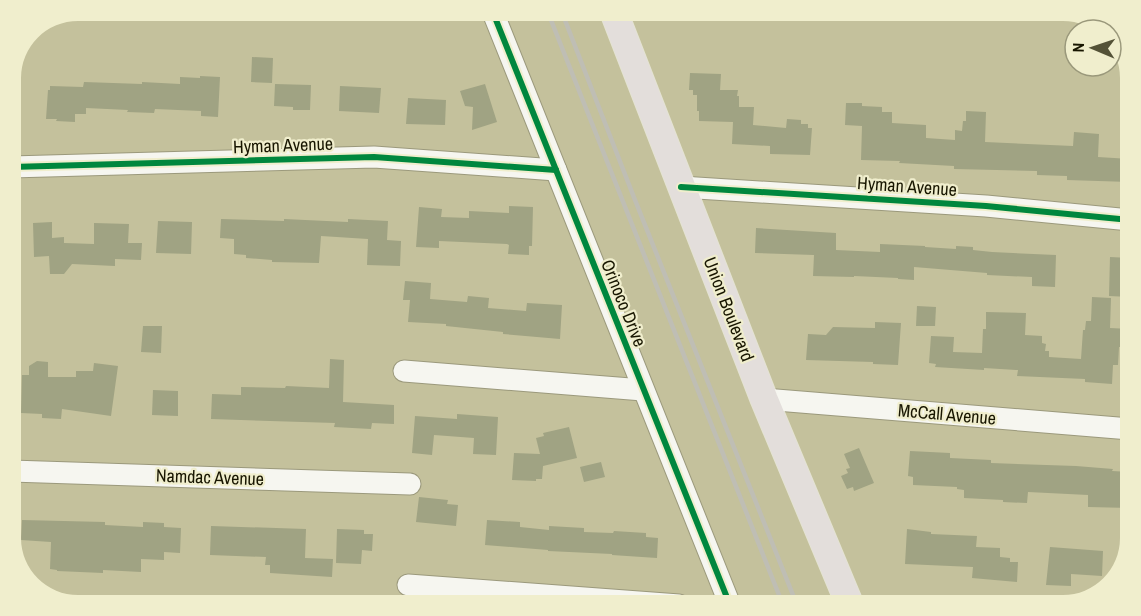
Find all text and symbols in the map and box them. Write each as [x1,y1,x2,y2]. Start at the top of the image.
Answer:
north arrow [1063,18,1123,78]
text: N [1067,42,1089,53]
street label: Hyman Avenue [233,131,333,159]
street label: Hyman Avenue [856,170,958,202]
street label: Union Boulevard [698,253,760,365]
street label: Orinoco Drive [595,256,653,350]
street label: McCall Avenue [897,397,997,431]
street label: Namdac Avenue [156,463,264,491]

